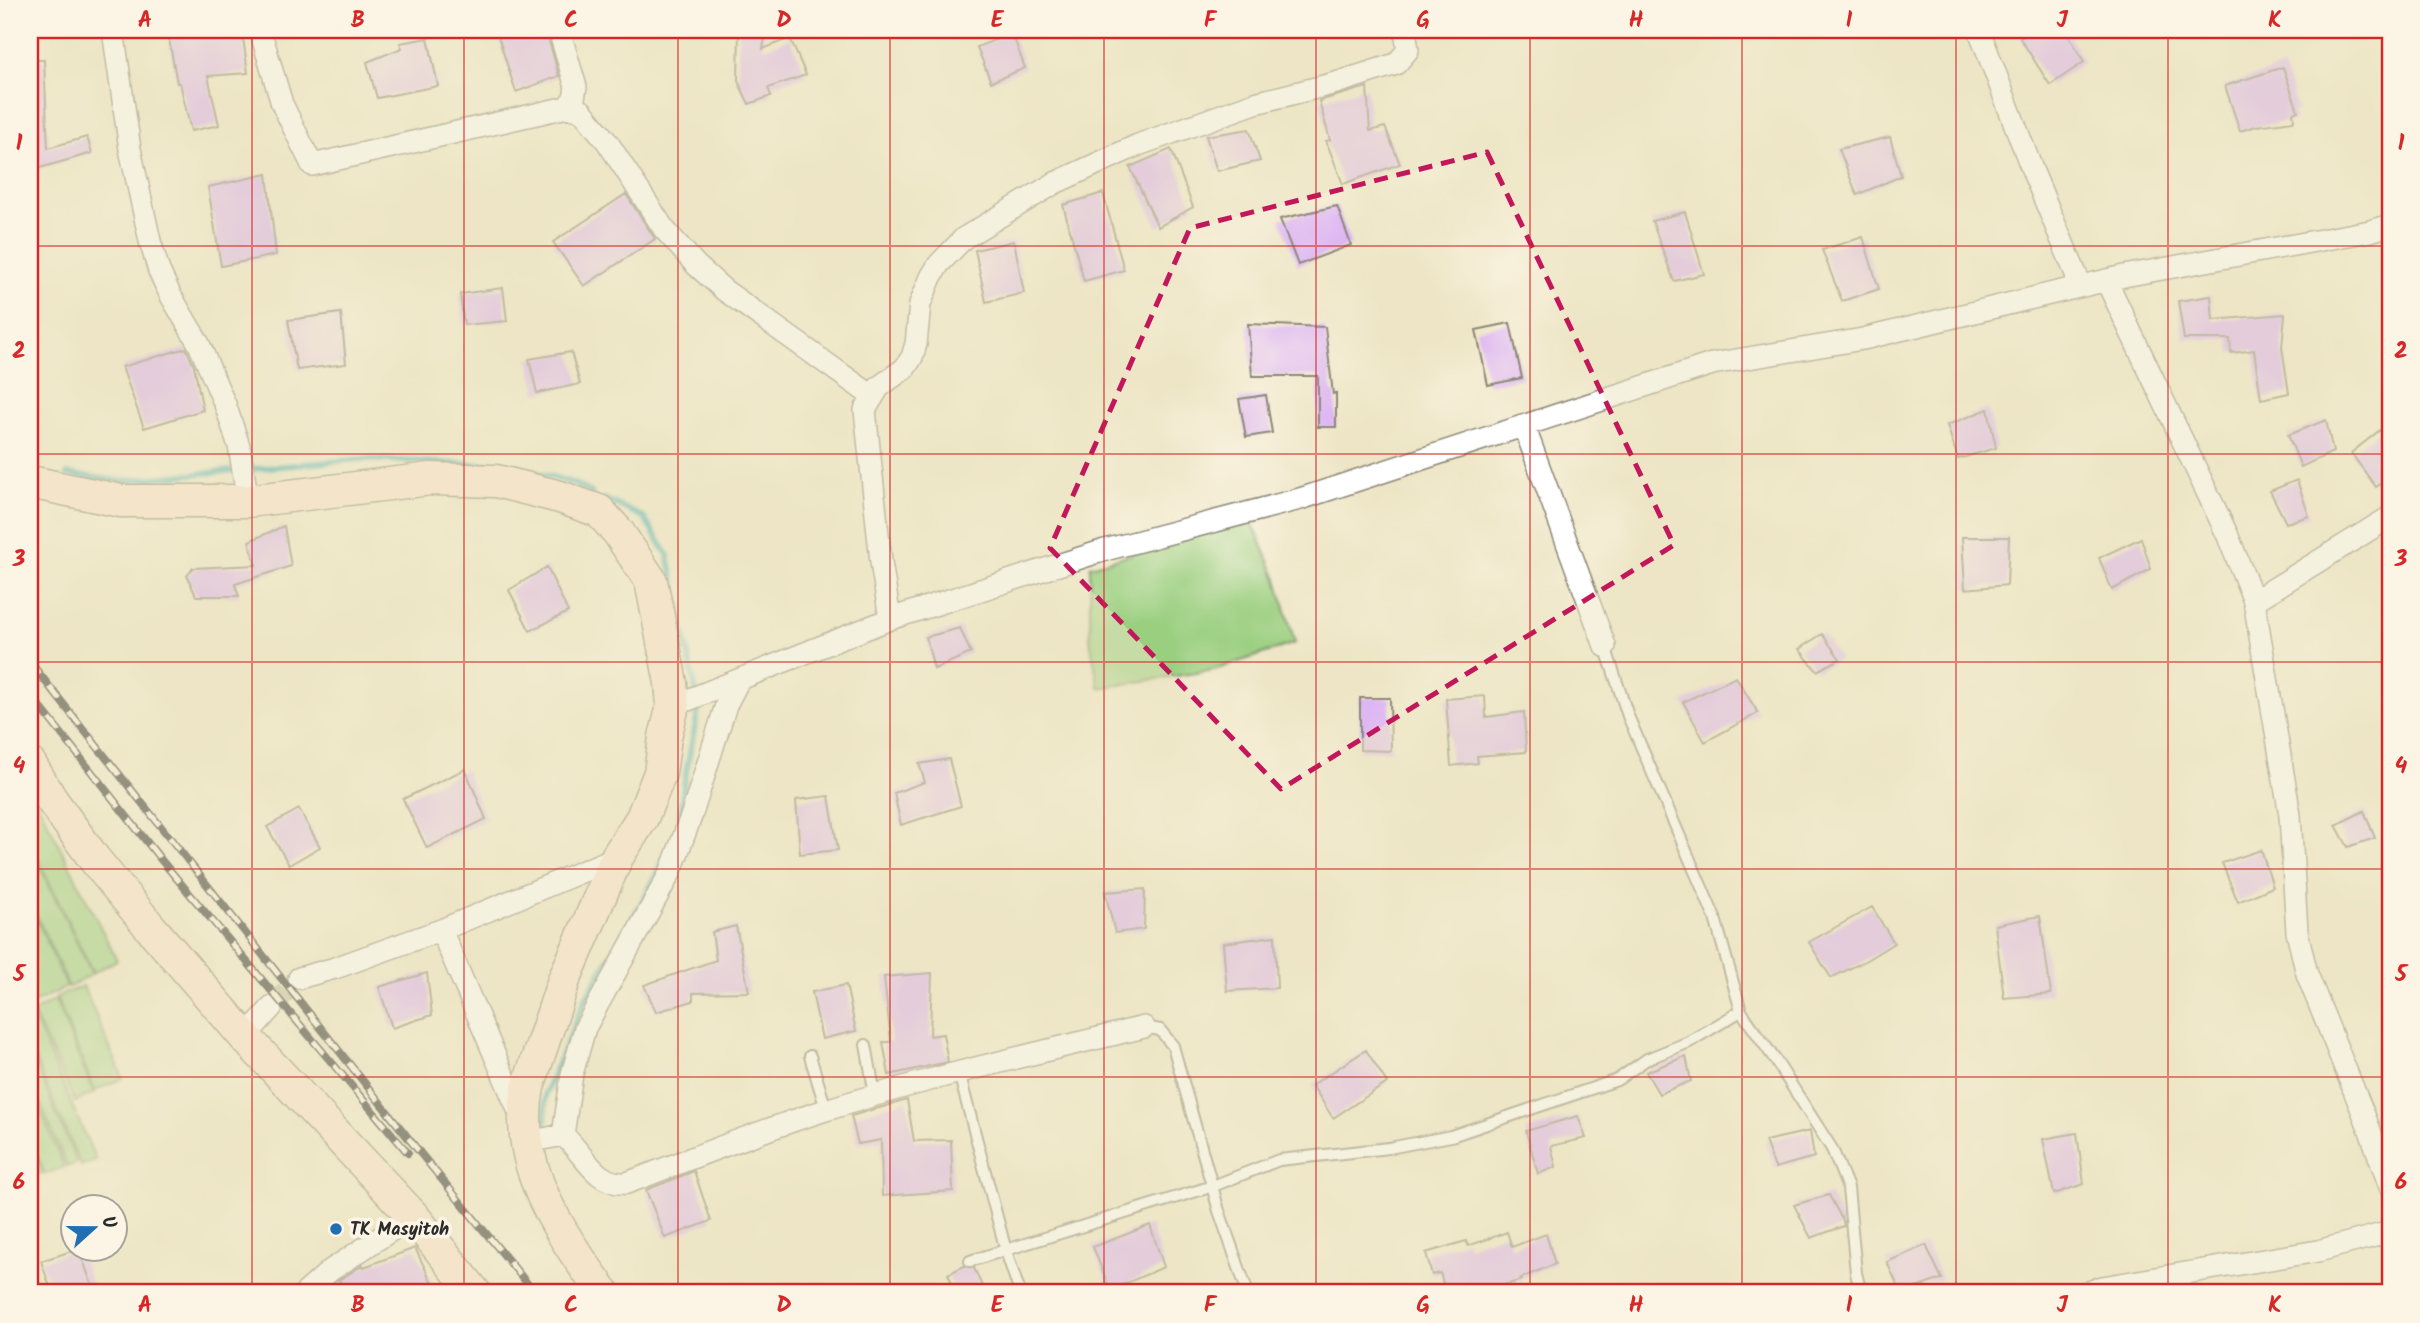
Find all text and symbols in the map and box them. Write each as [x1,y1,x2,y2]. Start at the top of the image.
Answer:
text: A [138,3,152,39]
text: B [351,3,365,39]
text: C [564,3,578,39]
text: D [776,3,792,39]
text: E [991,3,1005,39]
text: F [1204,3,1218,39]
text: G [1416,3,1430,39]
text: H [1629,3,1644,39]
text: I [1845,3,1853,39]
text: J [2056,3,2068,39]
text: K [2268,3,2282,39]
text: 1 [16,126,23,162]
text: 1 [2398,126,2405,162]
text: 2 [12,334,26,370]
text: 2 [2394,334,2408,370]
text: 3 [12,542,26,578]
text: 3 [2394,542,2408,578]
text: 4 [13,749,26,785]
text: 4 [2395,749,2408,785]
text: 5 [12,957,27,993]
text: 5 [2394,957,2409,993]
text: 6 [13,1165,25,1201]
text: 6 [2395,1165,2407,1201]
north arrow [60,1194,130,1264]
text: U [92,1212,124,1234]
place label: TK Masyitoh [350,1216,449,1245]
marker: TK Masyitoh [328,1221,344,1237]
text: A [138,1288,152,1323]
text: B [351,1288,365,1323]
text: C [564,1288,578,1323]
text: D [776,1288,792,1323]
text: E [991,1288,1005,1323]
text: F [1204,1288,1218,1323]
text: G [1416,1288,1430,1323]
text: H [1629,1288,1644,1323]
text: I [1845,1288,1853,1323]
text: J [2056,1288,2068,1323]
text: K [2268,1288,2282,1323]

